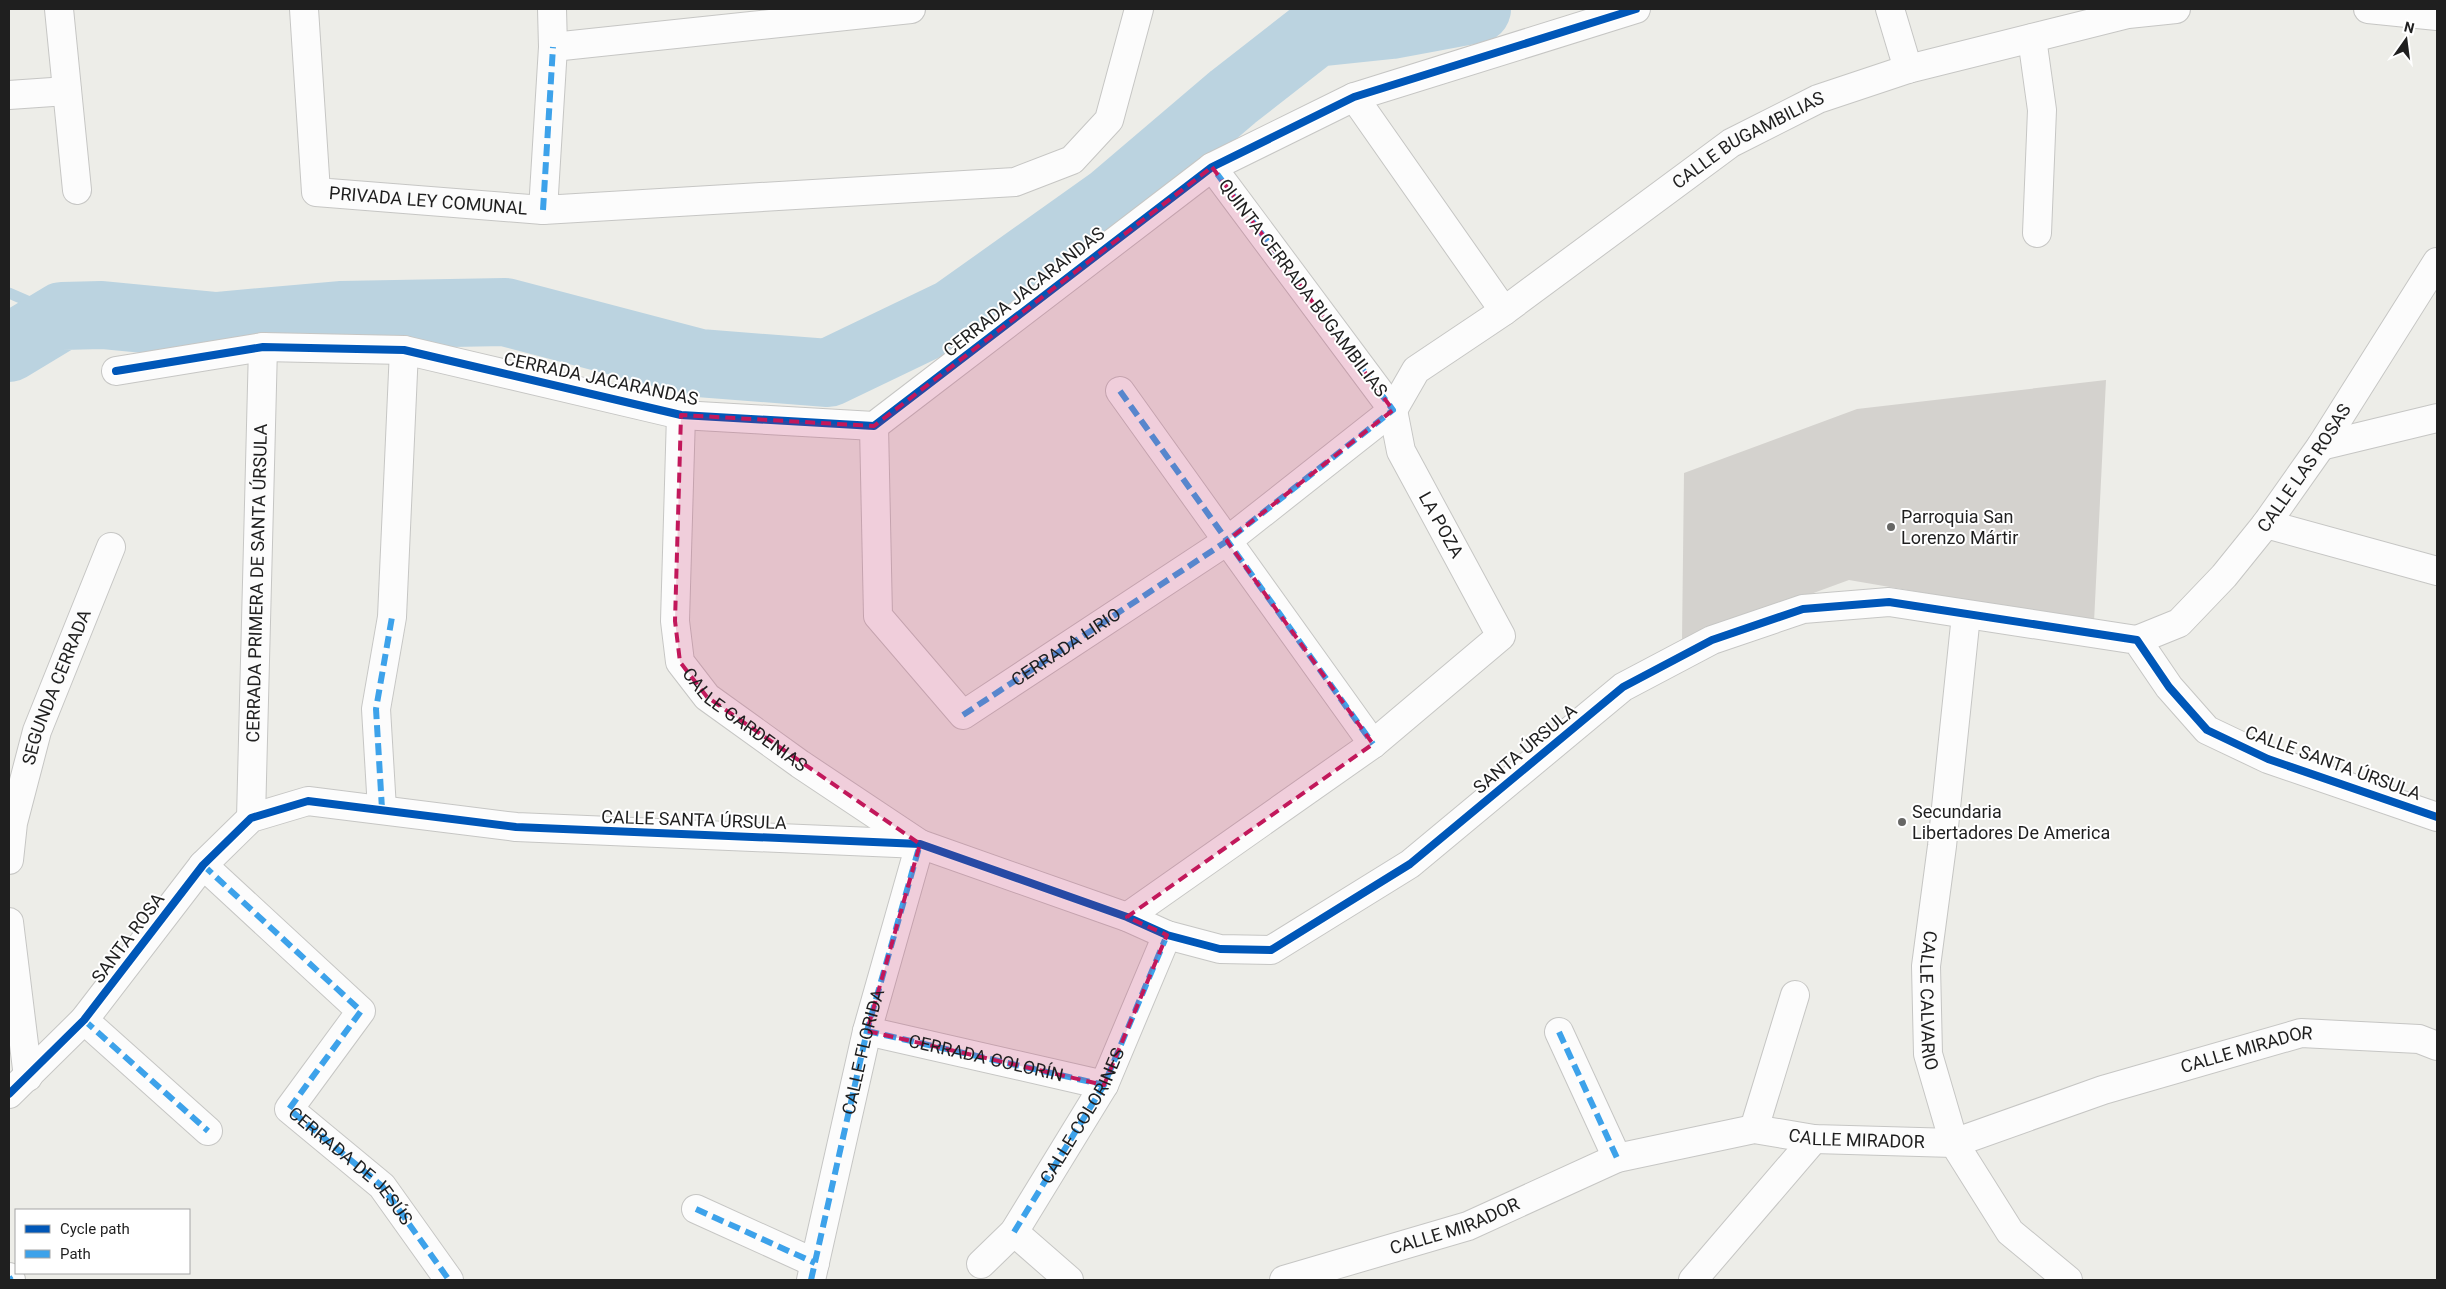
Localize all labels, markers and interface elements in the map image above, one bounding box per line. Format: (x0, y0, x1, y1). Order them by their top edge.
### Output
north arrow (2381, 15, 2431, 65)
text: N (2402, 18, 2416, 36)
street label: CALLE BUGAMBILIAS (1668, 87, 1827, 193)
street label: QUINTA CERRADA BUGAMBILIAS (1215, 175, 1392, 401)
street label: PRIVADA LEY COMUNAL (328, 182, 529, 219)
street label: CERRADA JACARANDAS (939, 222, 1109, 361)
street label: CERRADA JACARANDAS (502, 348, 701, 409)
street label: CALLE LAS ROSAS (2253, 399, 2355, 536)
street label: CERRADA PRIMERA DE SANTA ÚRSULA (242, 423, 271, 743)
street label: LA POZA (1415, 488, 1468, 562)
place label: Parroquia San Lorenzo Mártir (1901, 506, 2018, 548)
marker: Parroquia San Lorenzo Mártir (1885, 521, 1897, 533)
street label: CERRADA LIRIO (1007, 603, 1125, 690)
street label: SEGUNDA CERRADA (18, 606, 95, 767)
street label: CALLE GARDENIAS (678, 663, 812, 776)
street label: SANTA ÚRSULA (1469, 699, 1581, 798)
street label: CALLE SANTA ÚRSULA (2242, 721, 2424, 804)
place label: Secundaria Libertadores De America (1912, 801, 2110, 843)
street label: CALLE SANTA ÚRSULA (601, 806, 787, 833)
marker: Secundaria Libertadores De America (1896, 816, 1908, 828)
street label: SANTA ROSA (87, 888, 168, 987)
street label: CALLE CALVARIO (1916, 930, 1943, 1073)
street label: CALLE FLORIDA (838, 986, 888, 1117)
street label: CALLE MIRADOR (2178, 1022, 2313, 1077)
street label: CERRADA COLORÍN (907, 1030, 1066, 1085)
street label: CALLE COLORINES (1035, 1044, 1128, 1187)
street label: CERRADA DE JESÚS (285, 1102, 417, 1229)
street label: CALLE MIRADOR (1787, 1124, 1925, 1152)
street label: CALLE MIRADOR (1387, 1193, 1523, 1258)
legend (15, 1209, 190, 1274)
text: Cycle path (60, 1220, 130, 1238)
text: Path (60, 1245, 91, 1263)

